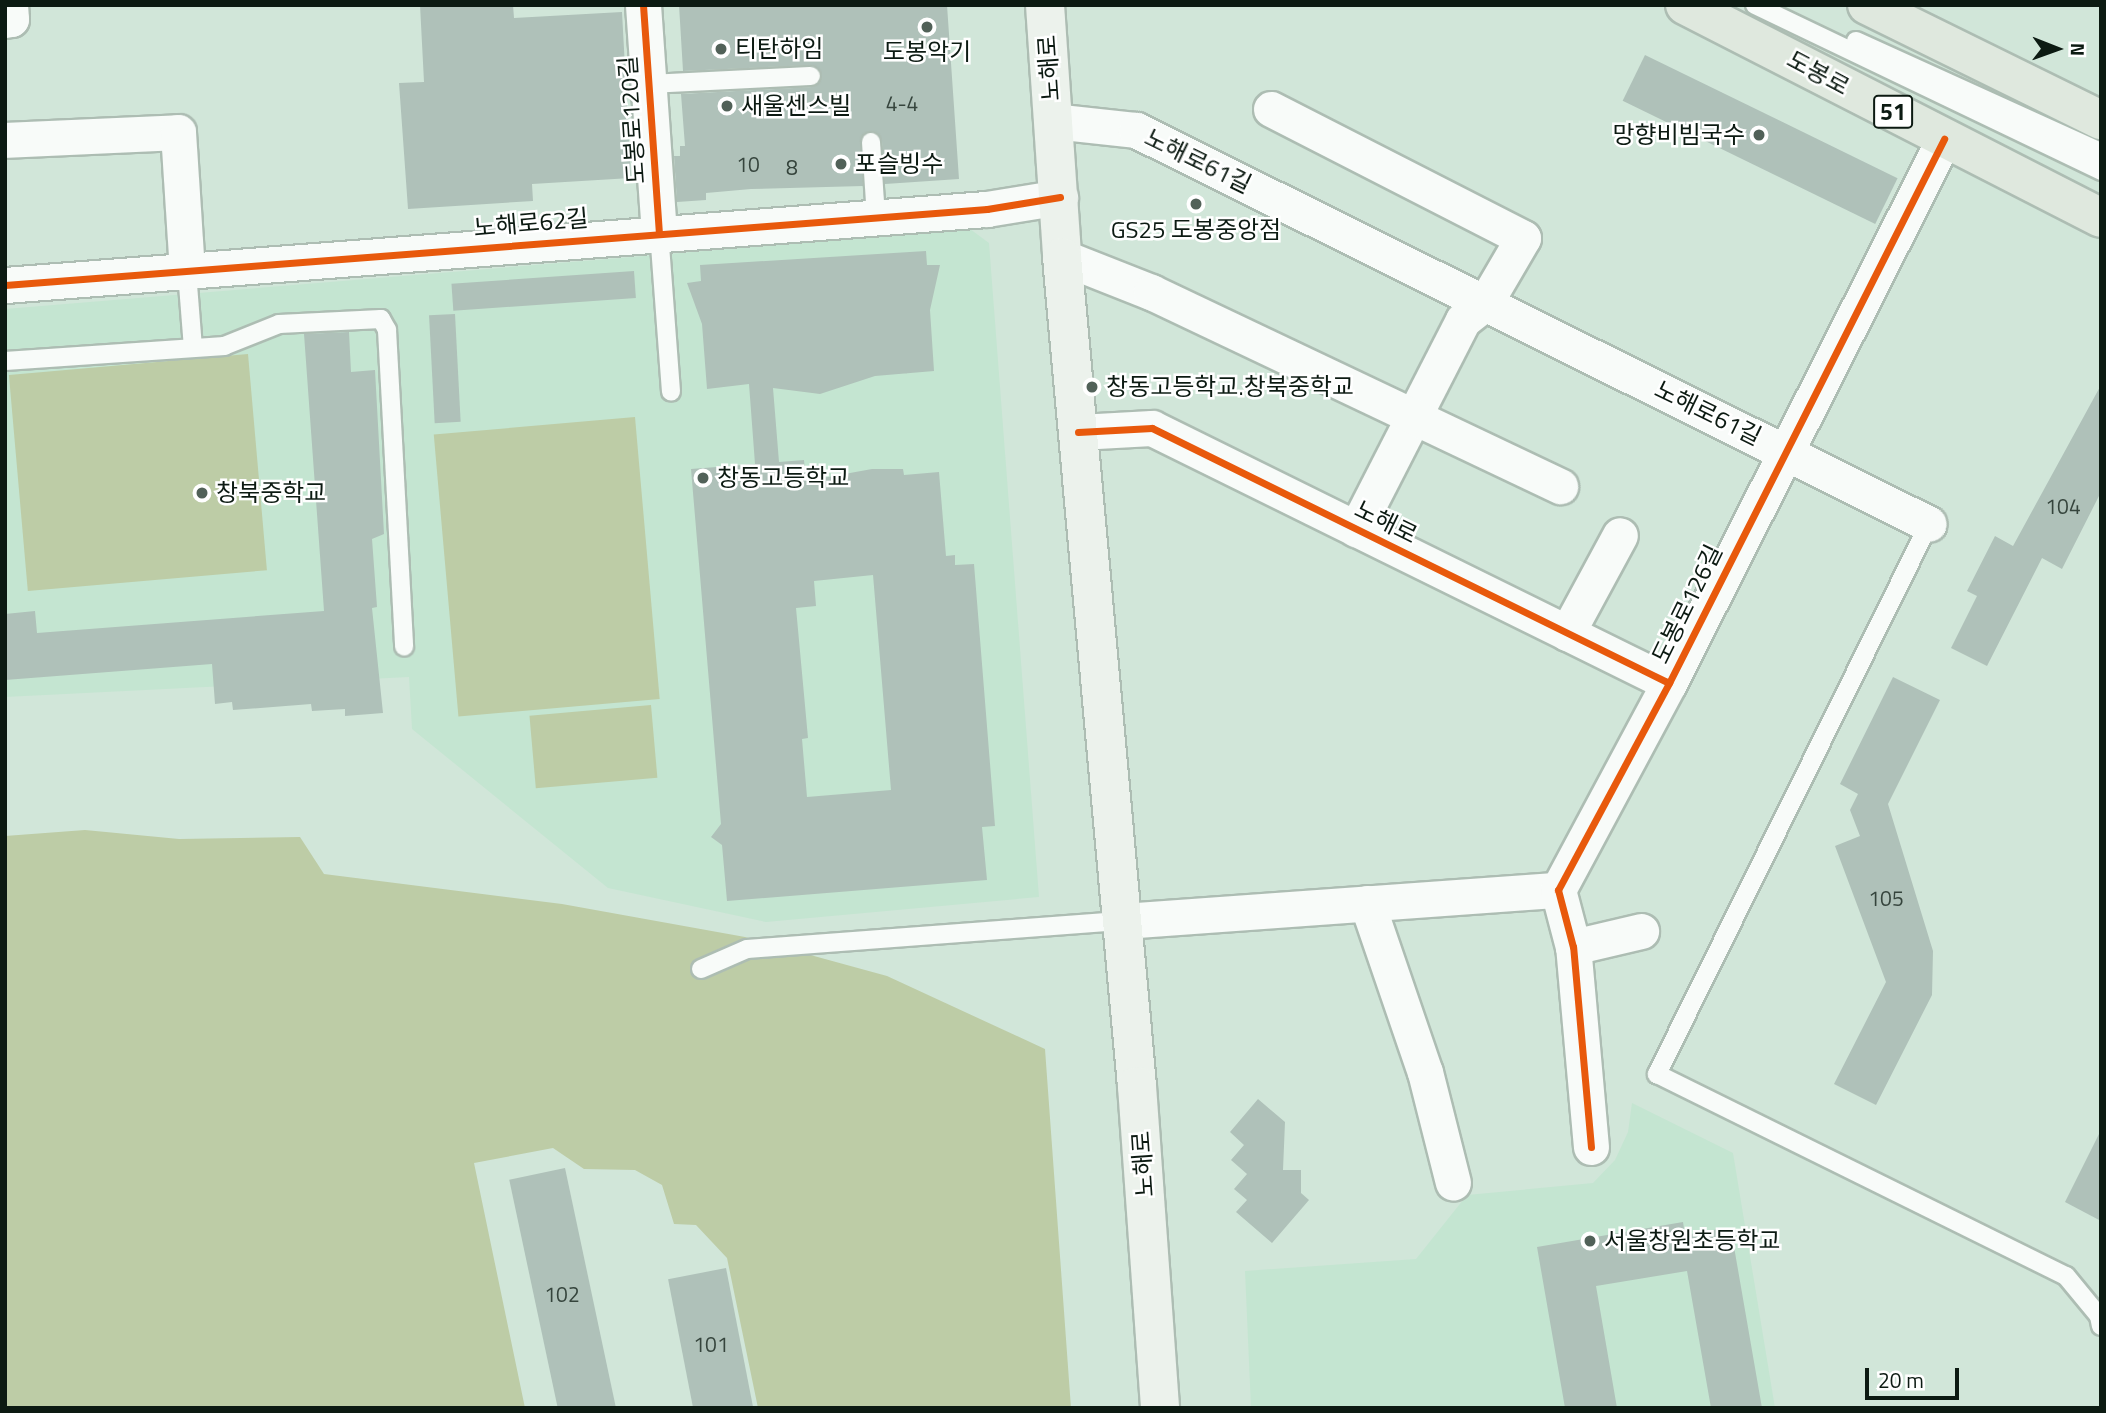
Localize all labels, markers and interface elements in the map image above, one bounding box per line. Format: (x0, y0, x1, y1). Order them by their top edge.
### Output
north arrow (2022, 14, 2092, 84)
marker: 도봉악기 (919, 19, 935, 35)
street label: 노해로 (1032, 34, 1066, 102)
place label: 티탄하임 (735, 35, 823, 63)
place label: 도봉악기 (883, 38, 971, 66)
marker: 티탄하임 (713, 41, 729, 57)
text: N (2064, 43, 2093, 56)
street label: 도봉로 (1782, 45, 1854, 101)
street label: 도봉로120길 (613, 55, 651, 185)
house number: 4-4 (886, 90, 918, 116)
place label: 새울센스빌 (741, 92, 851, 120)
road number: 51 (1872, 92, 1914, 132)
marker: 새울센스빌 (719, 98, 735, 114)
place label: 망향비빔국수 (1613, 121, 1745, 149)
street label: 노해로61길 (1140, 123, 1256, 199)
marker: 망향비빔국수 (1751, 127, 1767, 143)
place label: 포슬빙수 (855, 150, 943, 178)
house number: 10 (736, 151, 760, 177)
house number: 8 (786, 154, 798, 180)
marker: 포슬빙수 (833, 156, 849, 172)
marker: GS25 도봉중앙점 (1188, 196, 1204, 212)
street label: 노해로62길 (472, 204, 590, 242)
place label: GS25 도봉중앙점 (1111, 216, 1281, 244)
place label: 창동고등학교.창북중학교 (1106, 373, 1354, 401)
street label: 노해로61길 (1650, 375, 1766, 451)
marker: 창동고등학교.창북중학교 (1084, 379, 1100, 395)
place label: 창동고등학교 (717, 464, 849, 492)
marker: 창동고등학교 (695, 470, 711, 486)
place label: 창북중학교 (216, 479, 326, 507)
marker: 창북중학교 (194, 485, 210, 501)
house number: 104 (2045, 493, 2081, 519)
street label: 노해로 (1350, 495, 1422, 549)
street label: 도봉로126길 (1646, 540, 1728, 668)
house number: 105 (1868, 885, 1904, 911)
street label: 노해로 (1126, 1130, 1160, 1198)
place label: 서울창원초등학교 (1604, 1227, 1781, 1255)
marker: 서울창원초등학교 (1582, 1233, 1598, 1249)
house number: 102 (544, 1281, 580, 1307)
house number: 101 (693, 1331, 729, 1357)
scale bar (1868, 1354, 1962, 1398)
text: 20 m (1878, 1364, 1924, 1396)

